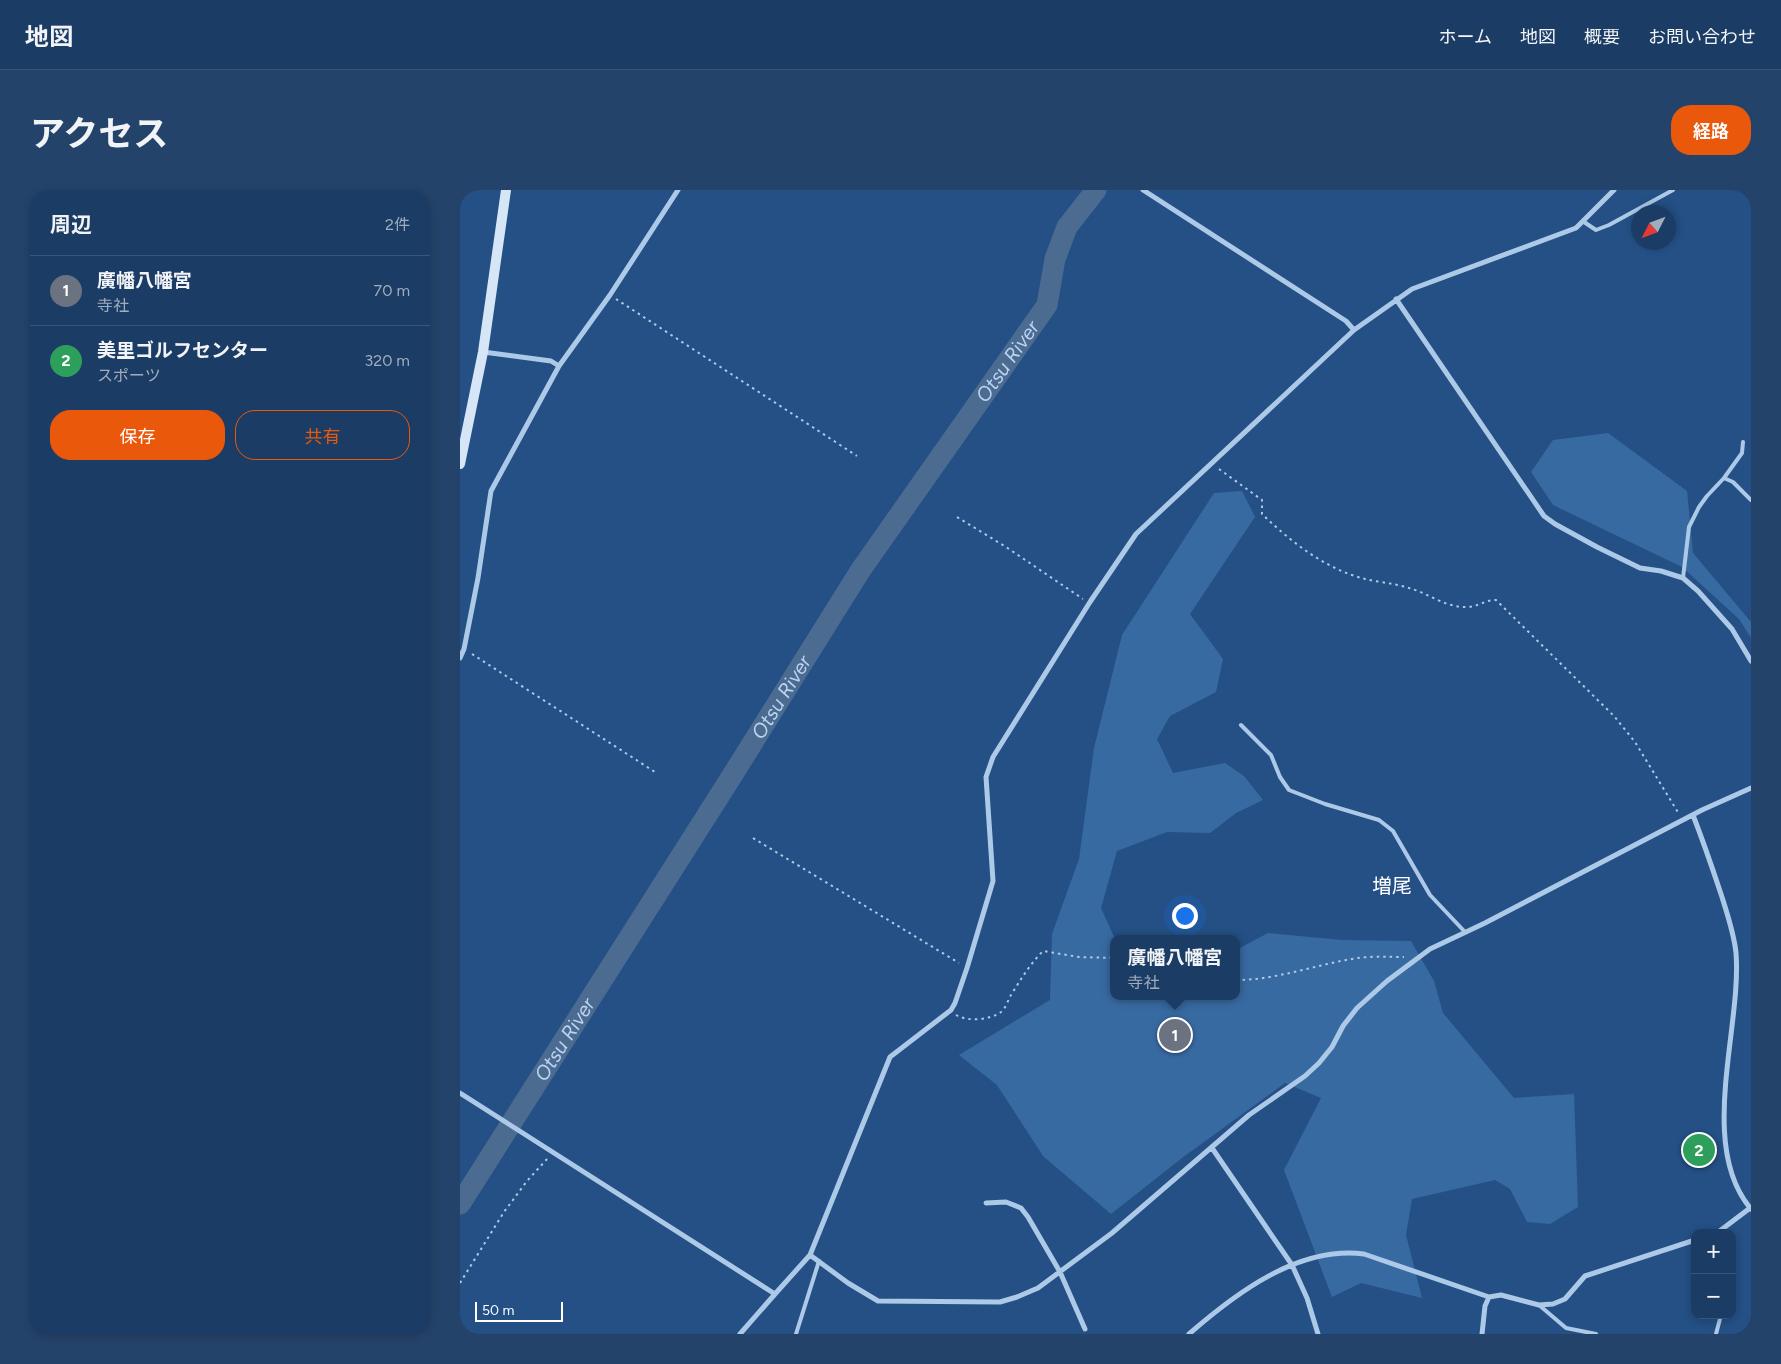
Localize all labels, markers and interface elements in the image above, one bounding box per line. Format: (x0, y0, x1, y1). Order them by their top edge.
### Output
text: 地図 (25, 22, 73, 51)
text: ホーム (1439, 26, 1492, 48)
text: 地図 (1520, 26, 1556, 48)
text: 概要 (1584, 26, 1620, 48)
text: お問い合わせ (1648, 26, 1756, 48)
button: 経路 (1671, 105, 1751, 155)
text: アクセス (30, 113, 168, 155)
north arrow (1631, 205, 1676, 250)
text: 周辺 (50, 212, 92, 237)
text: 2件 (385, 215, 410, 234)
text: 廣幡八幡宮 (97, 269, 192, 292)
text: 1 (63, 281, 69, 300)
text: 70 m (374, 281, 410, 300)
text: 寺社 (97, 296, 129, 315)
water label: Otsu River (971, 315, 1045, 407)
text: 美里ゴルフセンター (97, 339, 268, 362)
text: 2 (61, 351, 71, 370)
text: 320 m (365, 351, 410, 370)
text: スポーツ (97, 366, 161, 385)
button: 保存 (50, 410, 225, 460)
button: 共有 (235, 410, 410, 460)
water label: Otsu River (746, 650, 817, 743)
district label: 増尾 (1372, 874, 1412, 898)
your location (1172, 903, 1198, 929)
popup (1110, 935, 1240, 1000)
text: 廣幡八幡宮 (1127, 946, 1223, 969)
text: 寺社 (1127, 973, 1160, 992)
water label: Otsu River (529, 992, 601, 1086)
pin: 1 (1159, 1016, 1191, 1054)
pin: 2 (1683, 1131, 1715, 1169)
map controls (1691, 1229, 1736, 1319)
button: + (1691, 1229, 1736, 1274)
button: − (1691, 1274, 1736, 1319)
scale bar (475, 1299, 562, 1322)
text: 50 m (482, 1302, 514, 1319)

